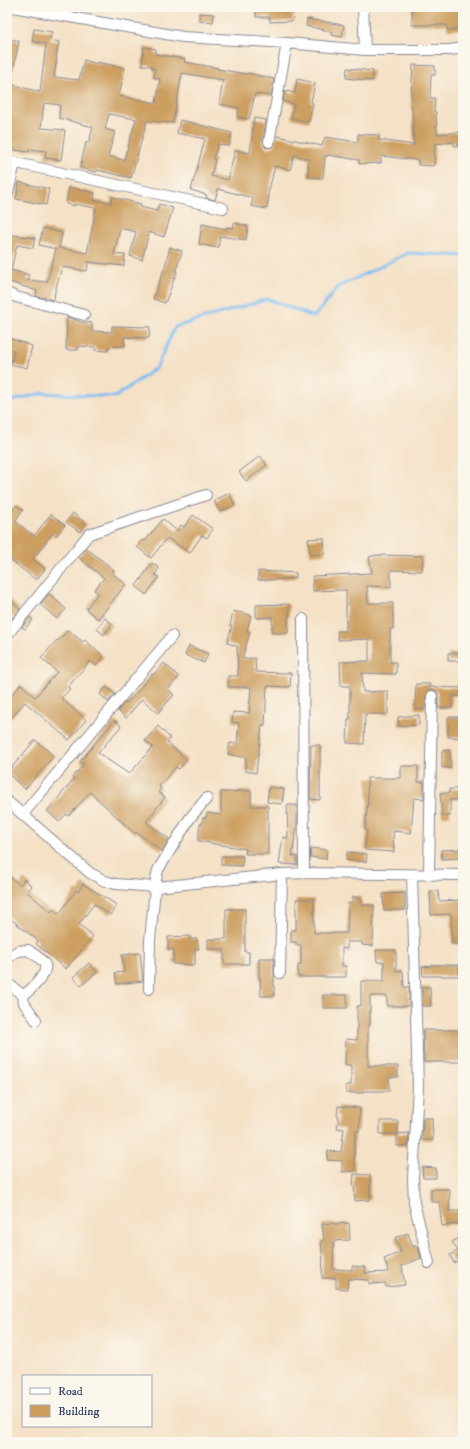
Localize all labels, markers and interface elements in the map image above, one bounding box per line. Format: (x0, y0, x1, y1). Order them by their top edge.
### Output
legend (22, 1375, 152, 1427)
text: Road (58, 1384, 83, 1399)
text: Building (58, 1404, 99, 1419)

